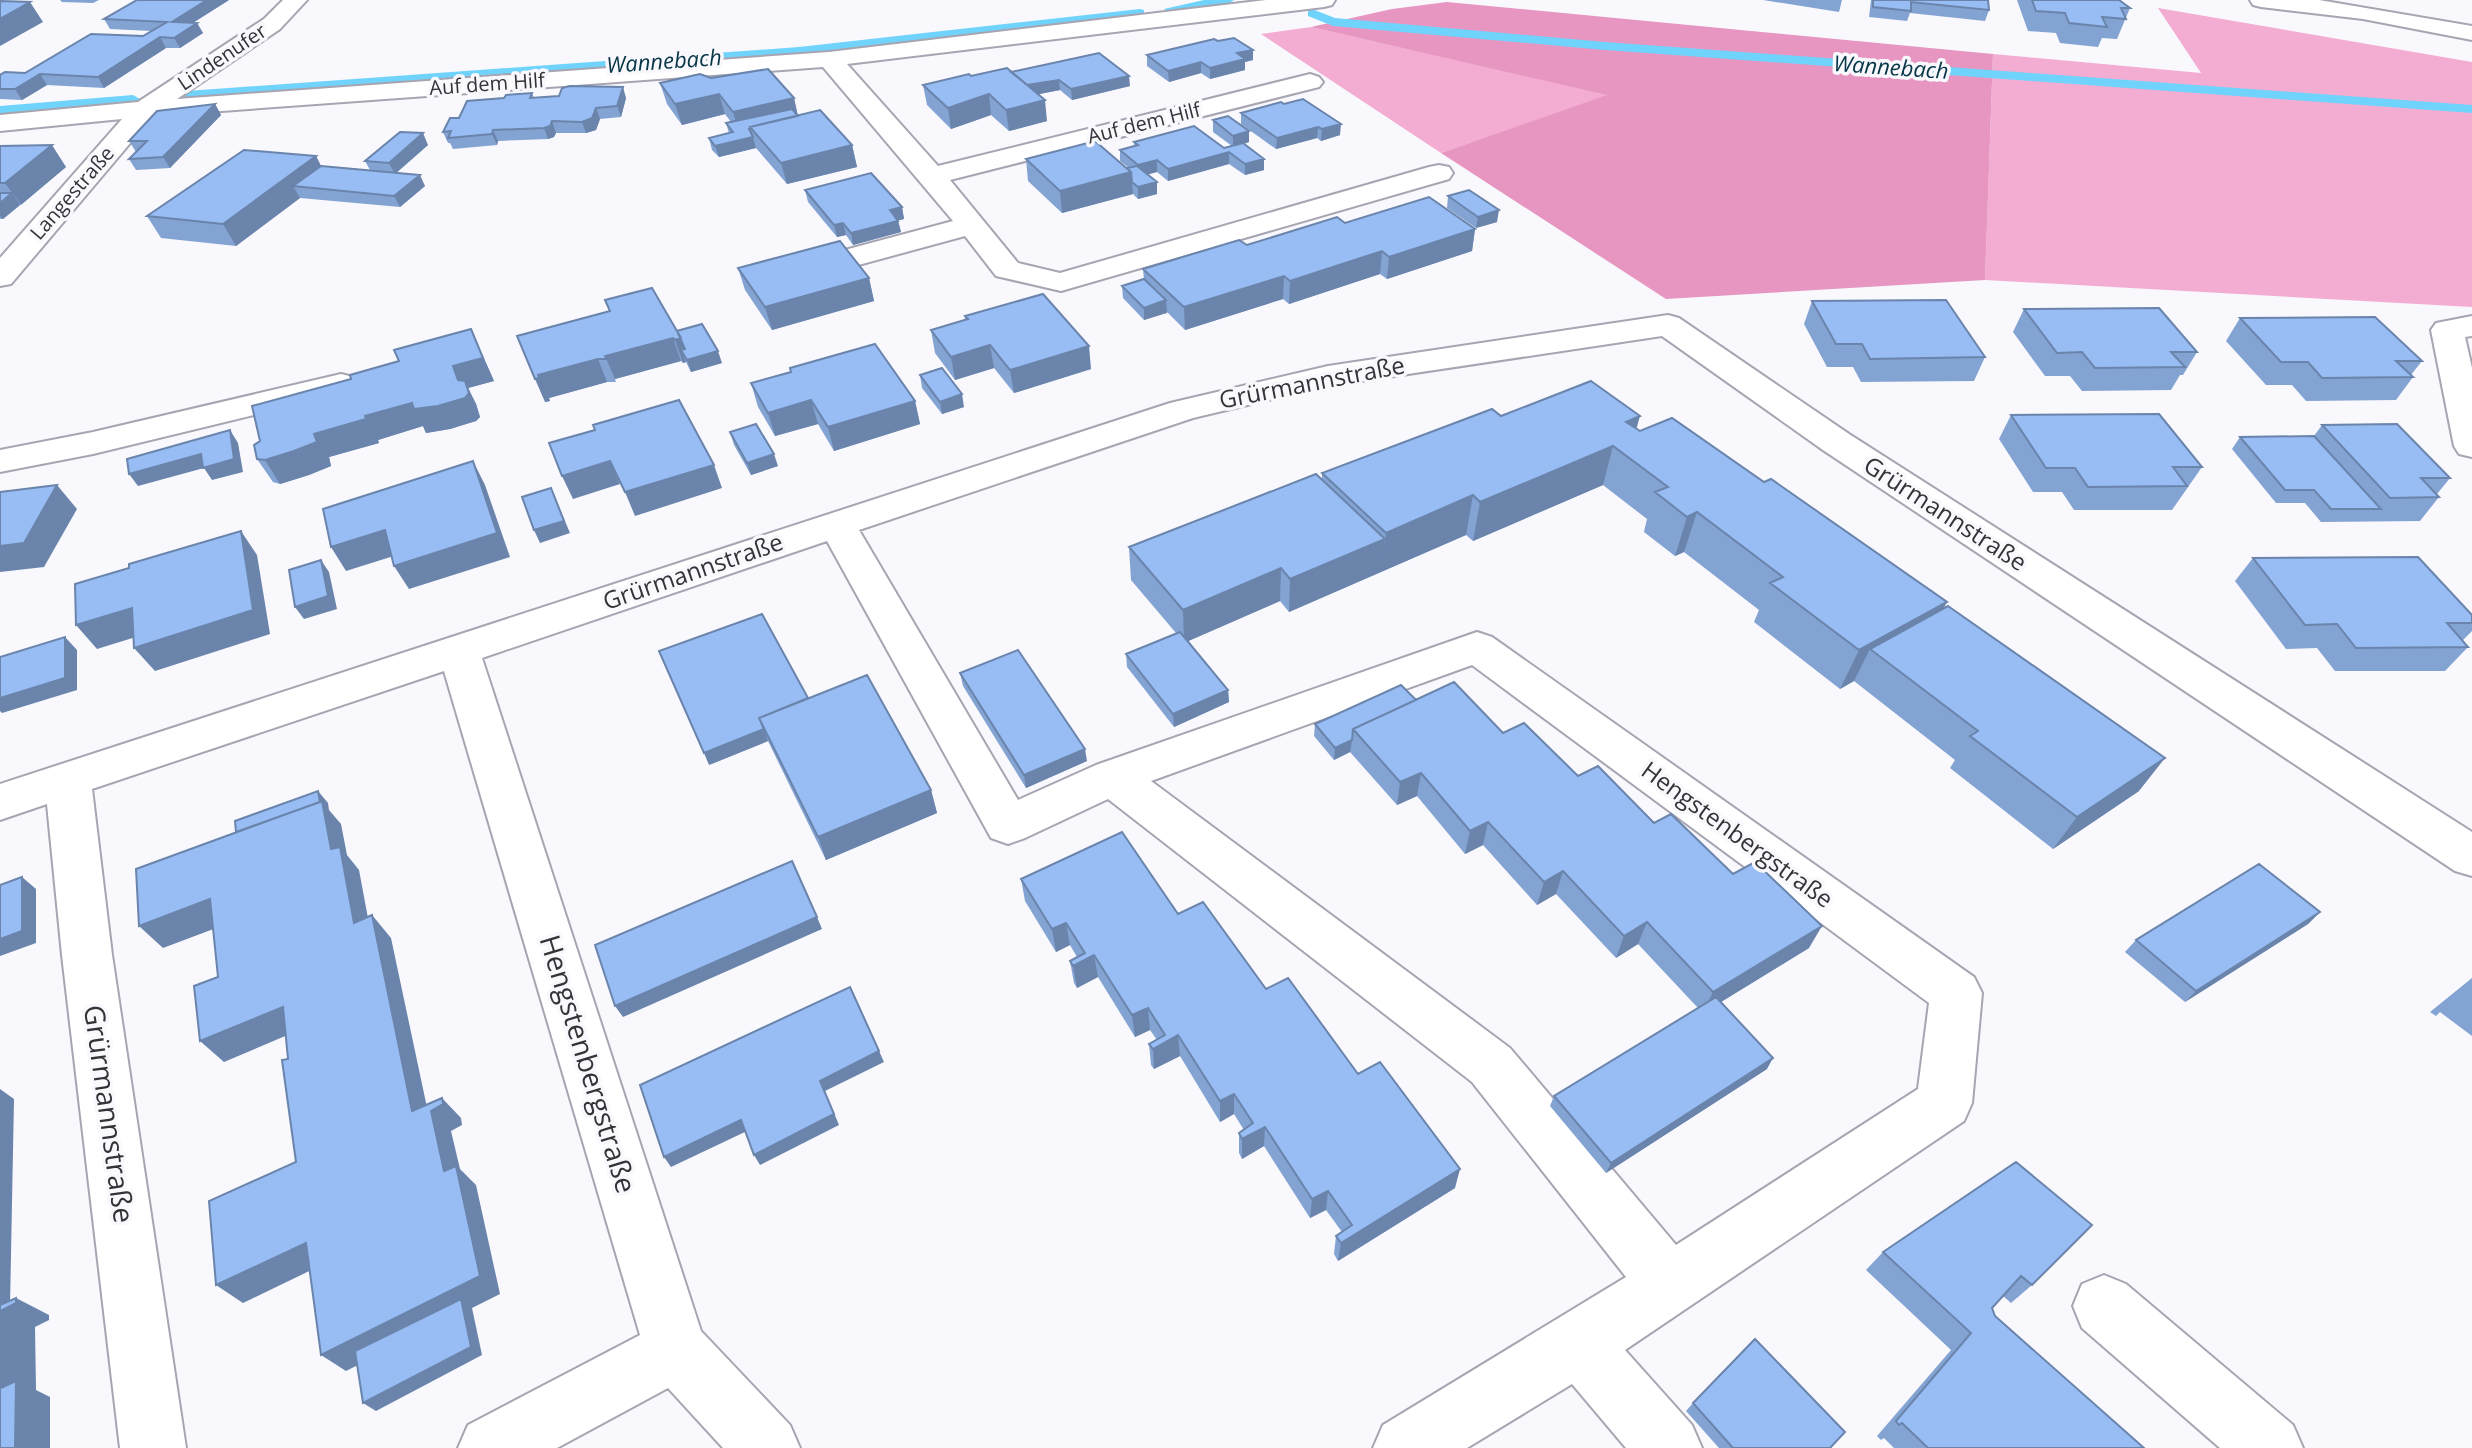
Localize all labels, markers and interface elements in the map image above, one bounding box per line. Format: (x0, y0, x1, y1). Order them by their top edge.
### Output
street label: Lindenufer (172, 17, 272, 96)
water label: Wannebach (605, 41, 722, 79)
water label: Wannebach (1833, 47, 1950, 85)
street label: Auf dem Hilf (428, 66, 547, 101)
street label: Auf dem Hilf (1085, 95, 1204, 150)
street label: Langestraße (24, 140, 120, 245)
street label: Grürmannstraße (1216, 347, 1407, 416)
street label: Grürmannstraße (1858, 448, 2034, 578)
street label: Grürmannstraße (598, 524, 787, 617)
street label: Hengstenbergstraße (1635, 753, 1840, 915)
street label: Hengstenbergstraße (532, 930, 646, 1197)
street label: Grürmannstraße (76, 1002, 144, 1225)

